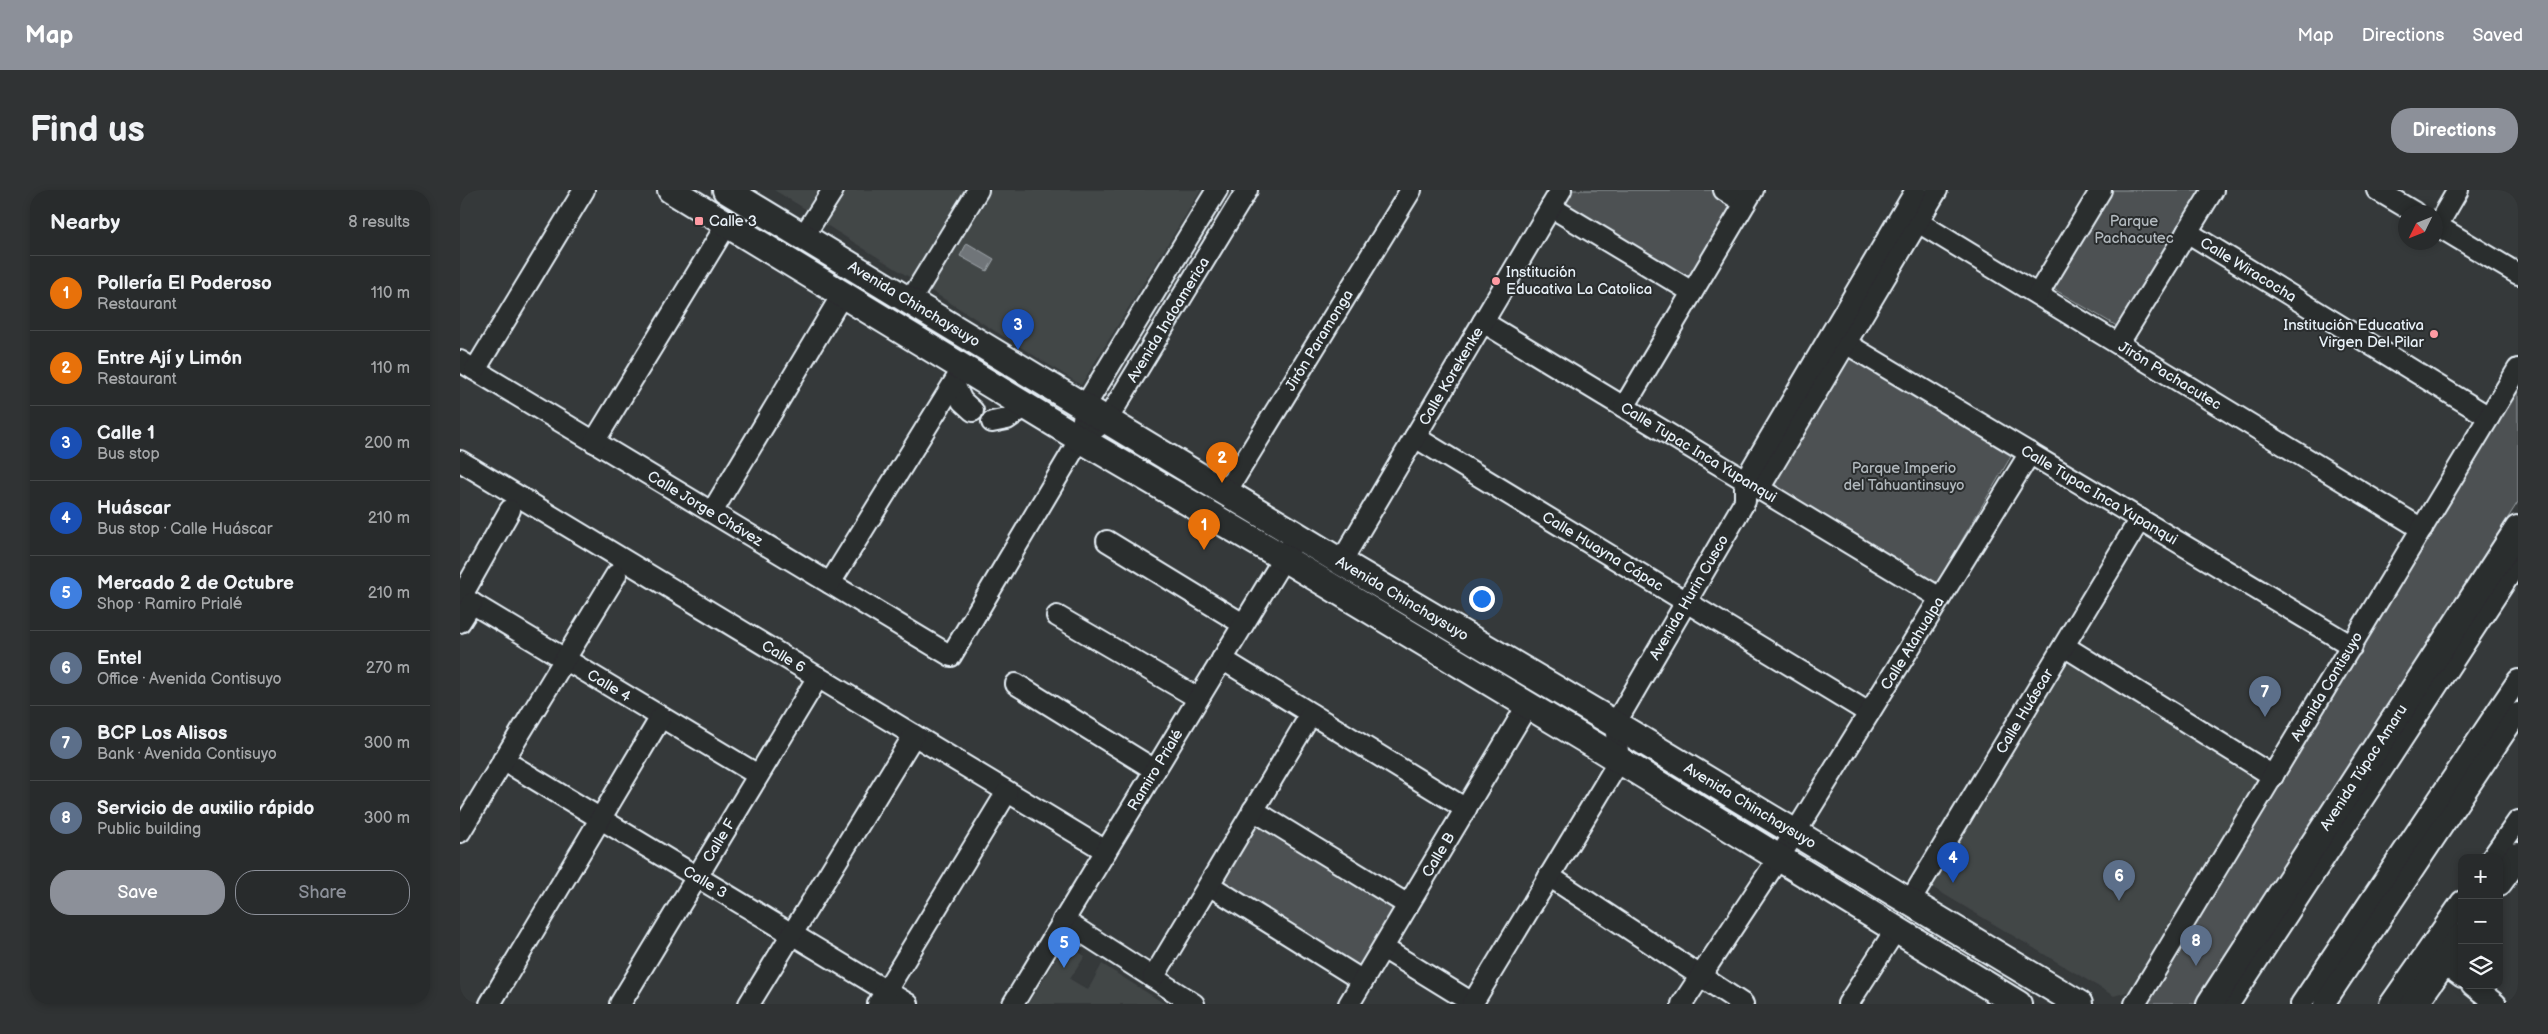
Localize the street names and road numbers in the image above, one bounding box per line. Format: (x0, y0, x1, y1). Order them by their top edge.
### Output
street label: Calle Wiracocha (2196, 233, 2300, 307)
street label: Avenida Indoamerica (1123, 254, 1214, 386)
street label: Avenida Chinchaysuyo (844, 257, 983, 351)
street label: Jirón Paramonga (1281, 286, 1358, 395)
street label: Calle Korekenke (1415, 324, 1488, 429)
street label: Jirón Pachacutec (2115, 337, 2225, 415)
street label: Calle Tupac Inca Yupanqui (1617, 398, 1780, 507)
street label: Calle Tupac Inca Yupanqui (2017, 441, 2181, 549)
street label: Calle Jorge Chávez (644, 467, 767, 551)
street label: Calle Huayna Cápac (1539, 508, 1667, 596)
street label: Avenida Hurin Cusco (1645, 531, 1733, 663)
street label: Avenida Chinchaysuyo (1332, 552, 1472, 645)
street label: Calle Atahualpa (1877, 593, 1949, 694)
street label: Avenida Contisuyo (2287, 628, 2367, 745)
street label: Calle 6 (758, 636, 809, 677)
street label: Calle Huáscar (1992, 665, 2058, 757)
street label: Calle 4 (583, 666, 634, 707)
street label: Avenida Túpac Amaru (2316, 701, 2412, 834)
street label: Ramiro Prialé (1124, 726, 1188, 814)
street label: Avenida Chinchaysuyo (1680, 759, 1820, 853)
street label: Calle F (699, 816, 740, 866)
street label: Calle B (1418, 829, 1459, 881)
street label: Calle 3 (679, 862, 730, 903)

